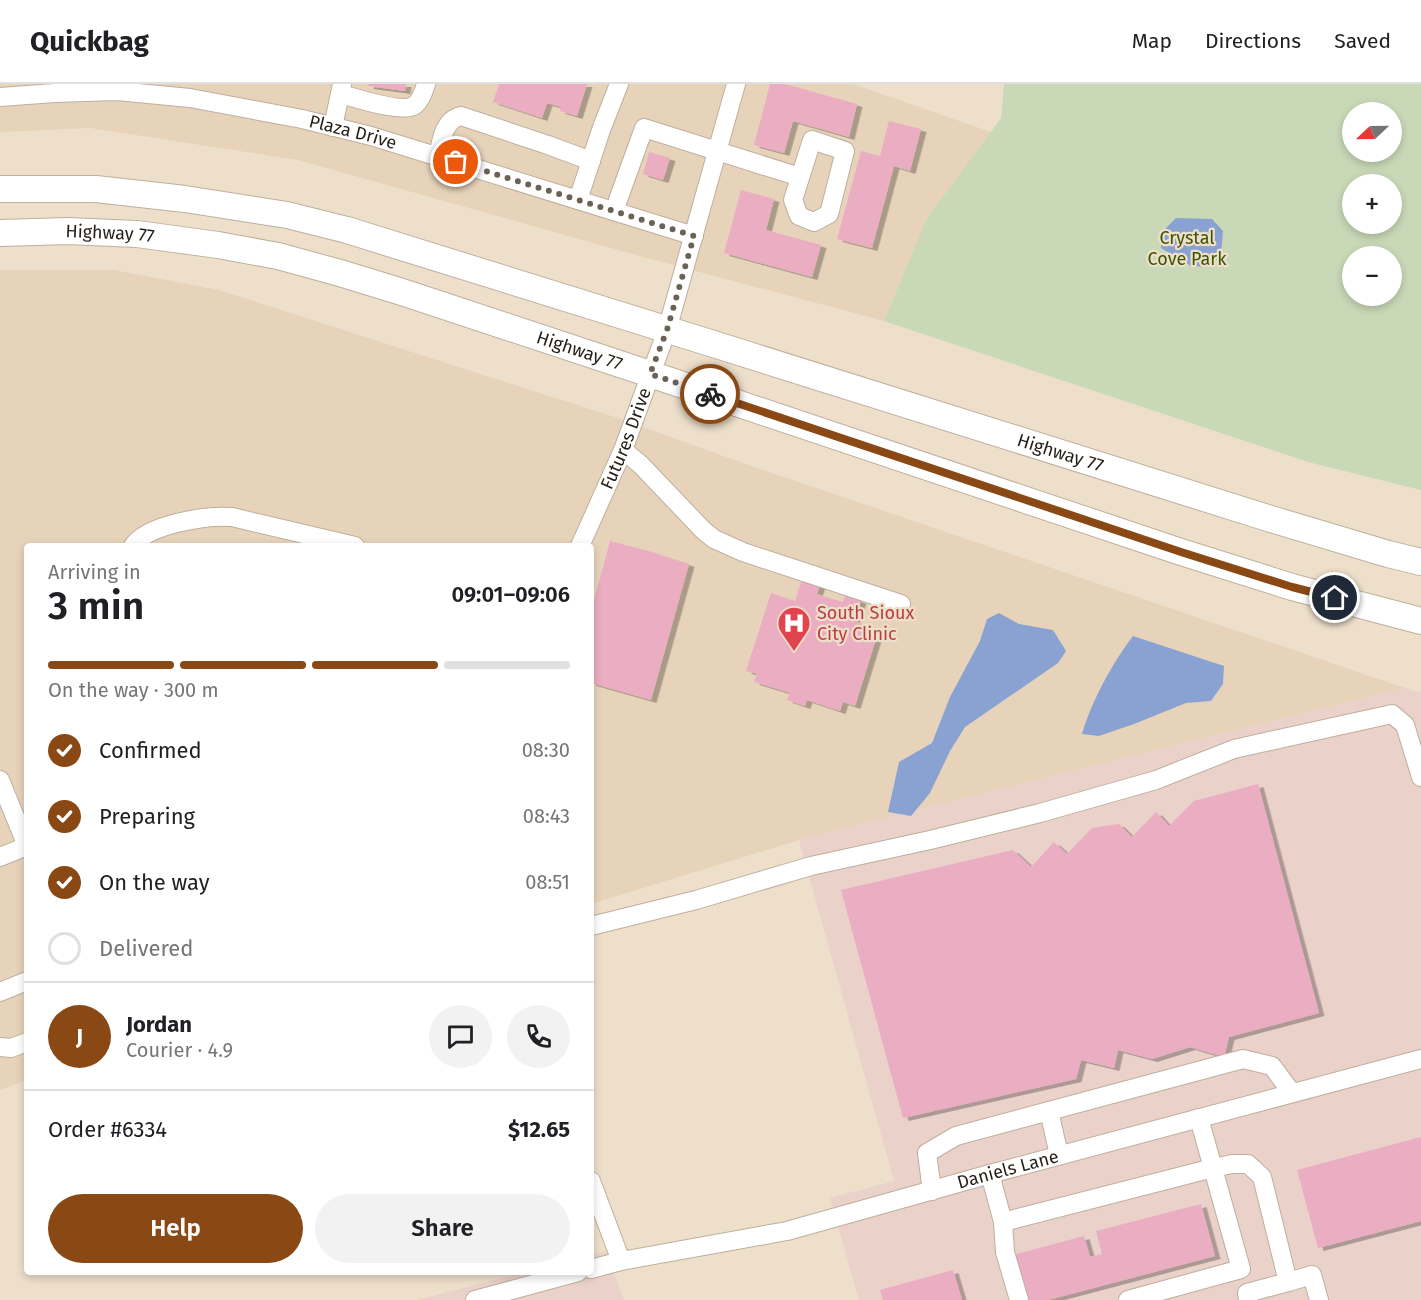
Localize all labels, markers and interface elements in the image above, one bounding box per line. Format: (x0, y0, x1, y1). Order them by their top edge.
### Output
text: Quickbag (30, 25, 149, 58)
text: Map (1132, 28, 1172, 54)
text: Directions (1205, 28, 1301, 54)
text: Saved (1334, 28, 1391, 54)
north arrow (1342, 102, 1402, 162)
map controls (1342, 102, 1402, 306)
street label: Plaza Drive (307, 110, 399, 154)
pin (430, 136, 481, 187)
icon: bag (439, 145, 472, 178)
button: + (1342, 174, 1402, 234)
street label: Highway 77 (65, 220, 156, 247)
park label: Crystal Cove Park (1148, 227, 1227, 270)
button: − (1342, 246, 1402, 306)
street label: Highway 77 (534, 326, 625, 375)
courier (680, 364, 740, 424)
icon: bike (694, 378, 727, 411)
street label: Futures Drive (596, 385, 656, 493)
street label: Highway 77 (1015, 429, 1106, 477)
text: Arriving in (48, 560, 141, 584)
pin (1309, 572, 1360, 623)
text: 09:01–09:06 (451, 581, 570, 608)
icon: home (1318, 581, 1351, 614)
text: 3 min (48, 583, 144, 629)
place label: South Sioux City Clinic (817, 602, 914, 645)
hospital icon: South Sioux City Clinic (776, 605, 812, 652)
text: On the way · 300 m (48, 678, 219, 702)
icon: check (48, 734, 81, 767)
text: Confirmed (99, 737, 202, 764)
text: 08:30 (522, 738, 570, 762)
icon: check (48, 800, 81, 833)
text: Preparing (99, 803, 195, 830)
text: 08:43 (523, 804, 570, 828)
icon: check (48, 866, 81, 899)
text: On the way (99, 869, 210, 896)
text: 08:51 (525, 870, 570, 894)
text: Delivered (99, 935, 194, 962)
button: chat (429, 1005, 492, 1068)
button: phone (507, 1005, 570, 1068)
text: Jordan (126, 1011, 192, 1038)
text: J (76, 1023, 83, 1050)
text: Courier · 4.9 (126, 1038, 233, 1062)
text: Order #6334 (48, 1116, 167, 1143)
text: $12.65 (508, 1116, 570, 1143)
street label: Daniels Lane (955, 1145, 1061, 1194)
button: Help (48, 1194, 303, 1263)
button: Share (315, 1194, 570, 1263)

